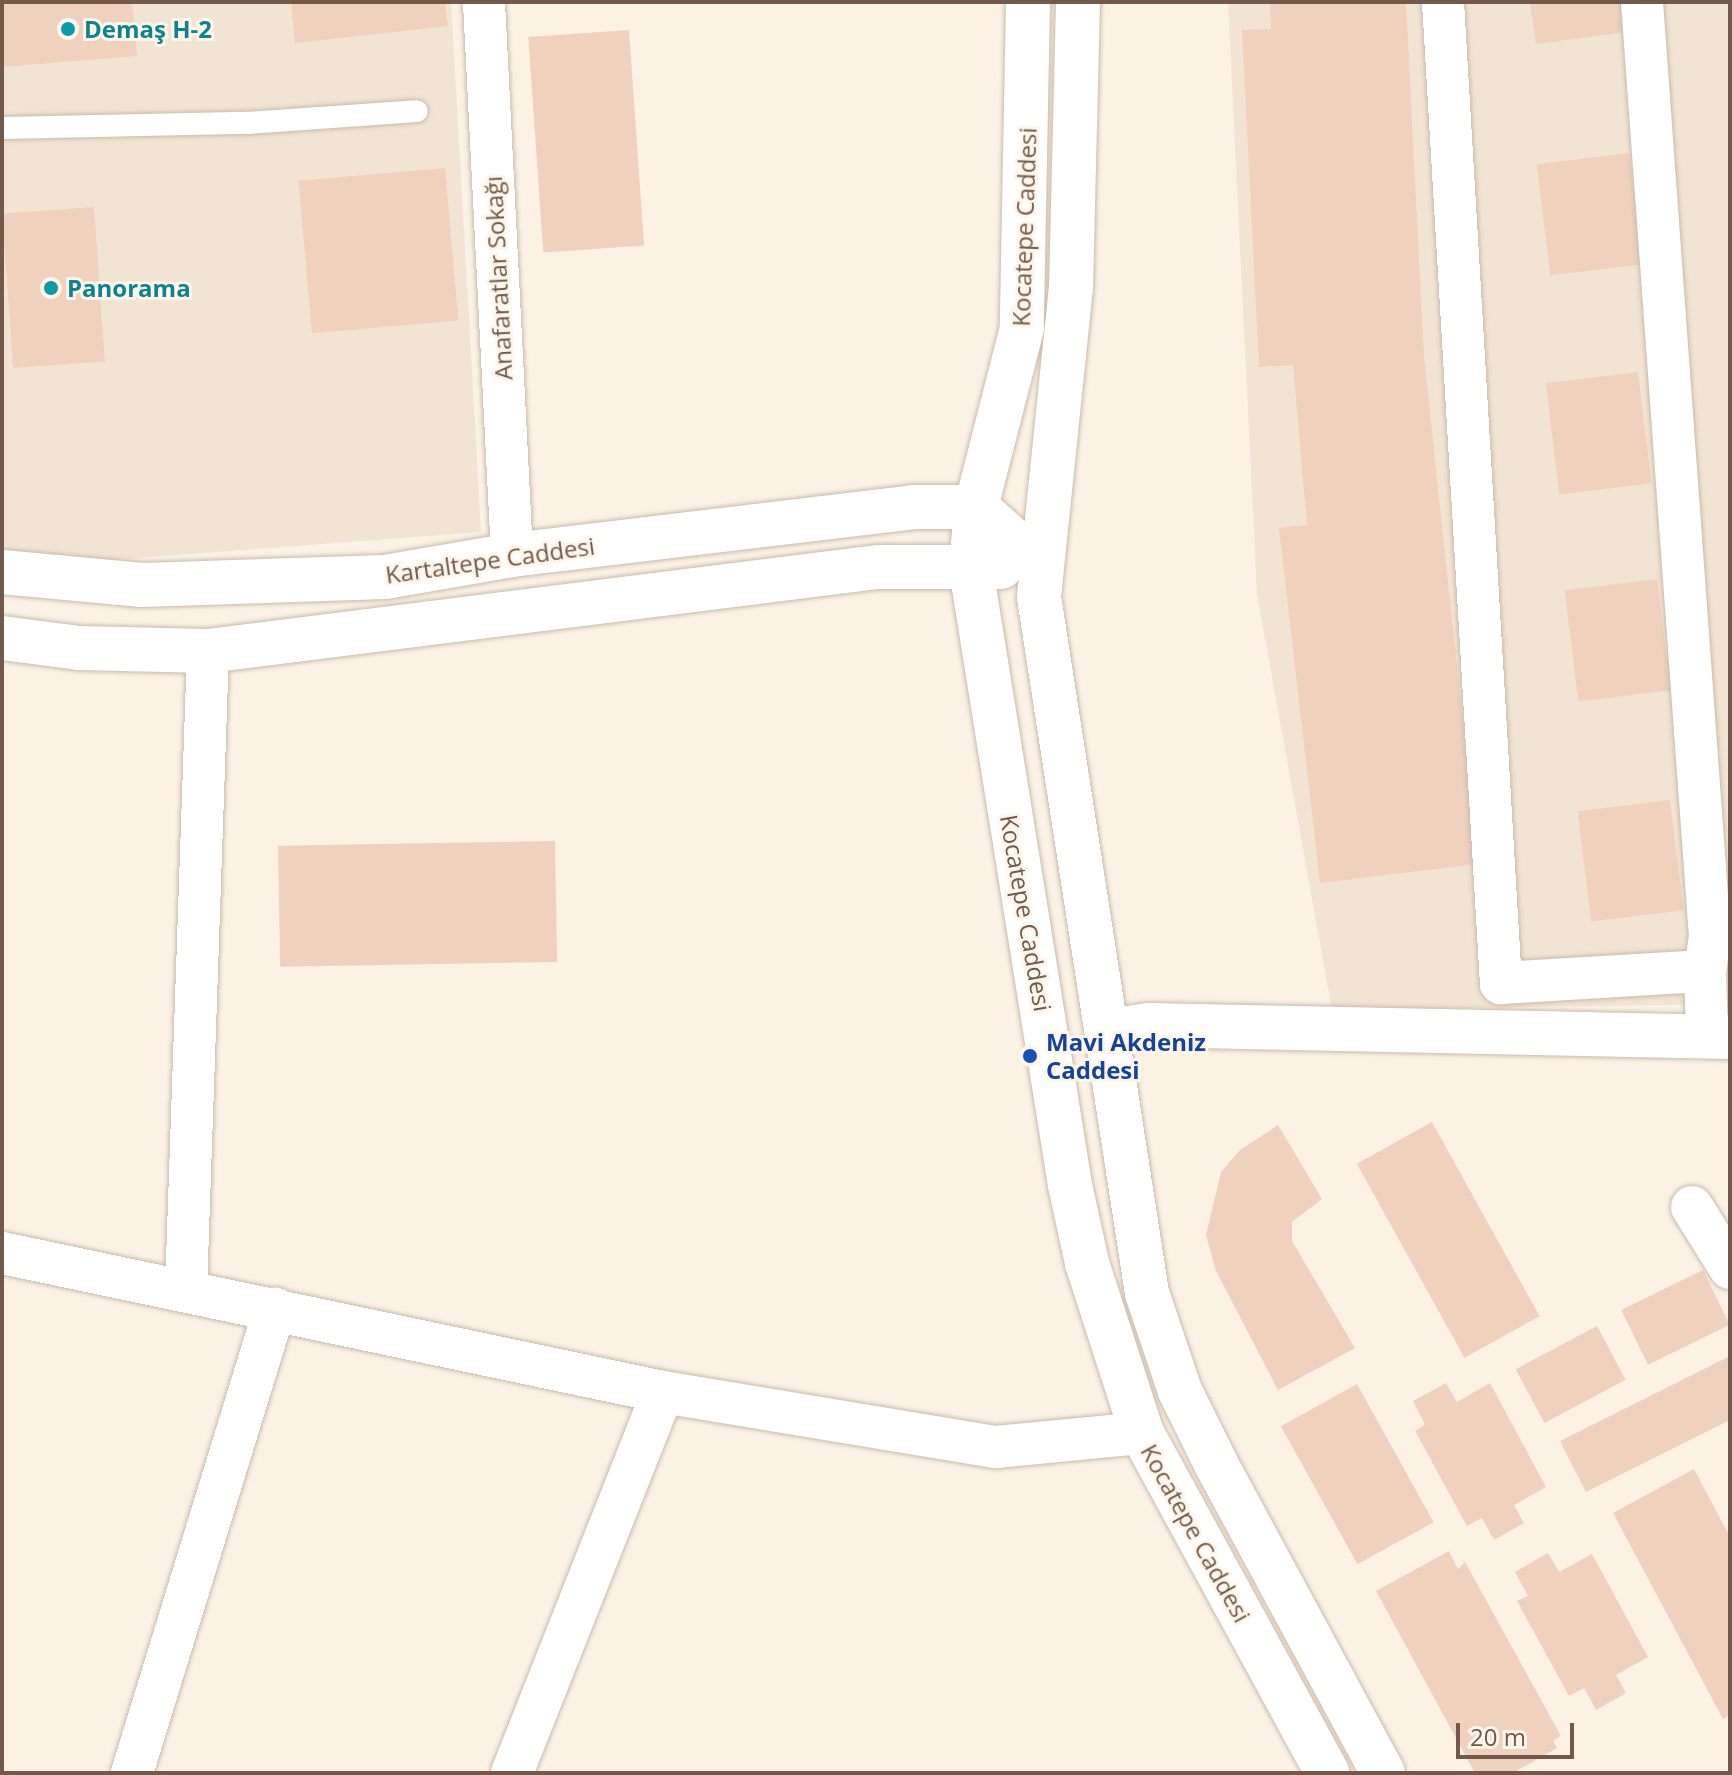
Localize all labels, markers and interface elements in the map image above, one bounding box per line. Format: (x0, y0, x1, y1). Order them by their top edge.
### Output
place label: Demaş H-2 (84, 15, 212, 43)
marker: Demaş H-2 (59, 20, 77, 38)
street label: Kocatepe Caddesi (1006, 127, 1042, 327)
street label: Anafaratlar Sokağı (478, 175, 518, 381)
place label: Panorama (67, 274, 191, 302)
marker: Panorama (42, 279, 60, 297)
street label: Kartaltepe Caddesi (384, 531, 596, 589)
street label: Kocatepe Caddesi (995, 812, 1057, 1014)
place label: Mavi Akdeniz Caddesi (1046, 1028, 1206, 1084)
marker: Mavi Akdeniz Caddesi (1021, 1047, 1039, 1065)
street label: Kocatepe Caddesi (1135, 1439, 1257, 1627)
scale bar (1460, 1707, 1578, 1757)
text: 20 m (1470, 1720, 1526, 1753)

